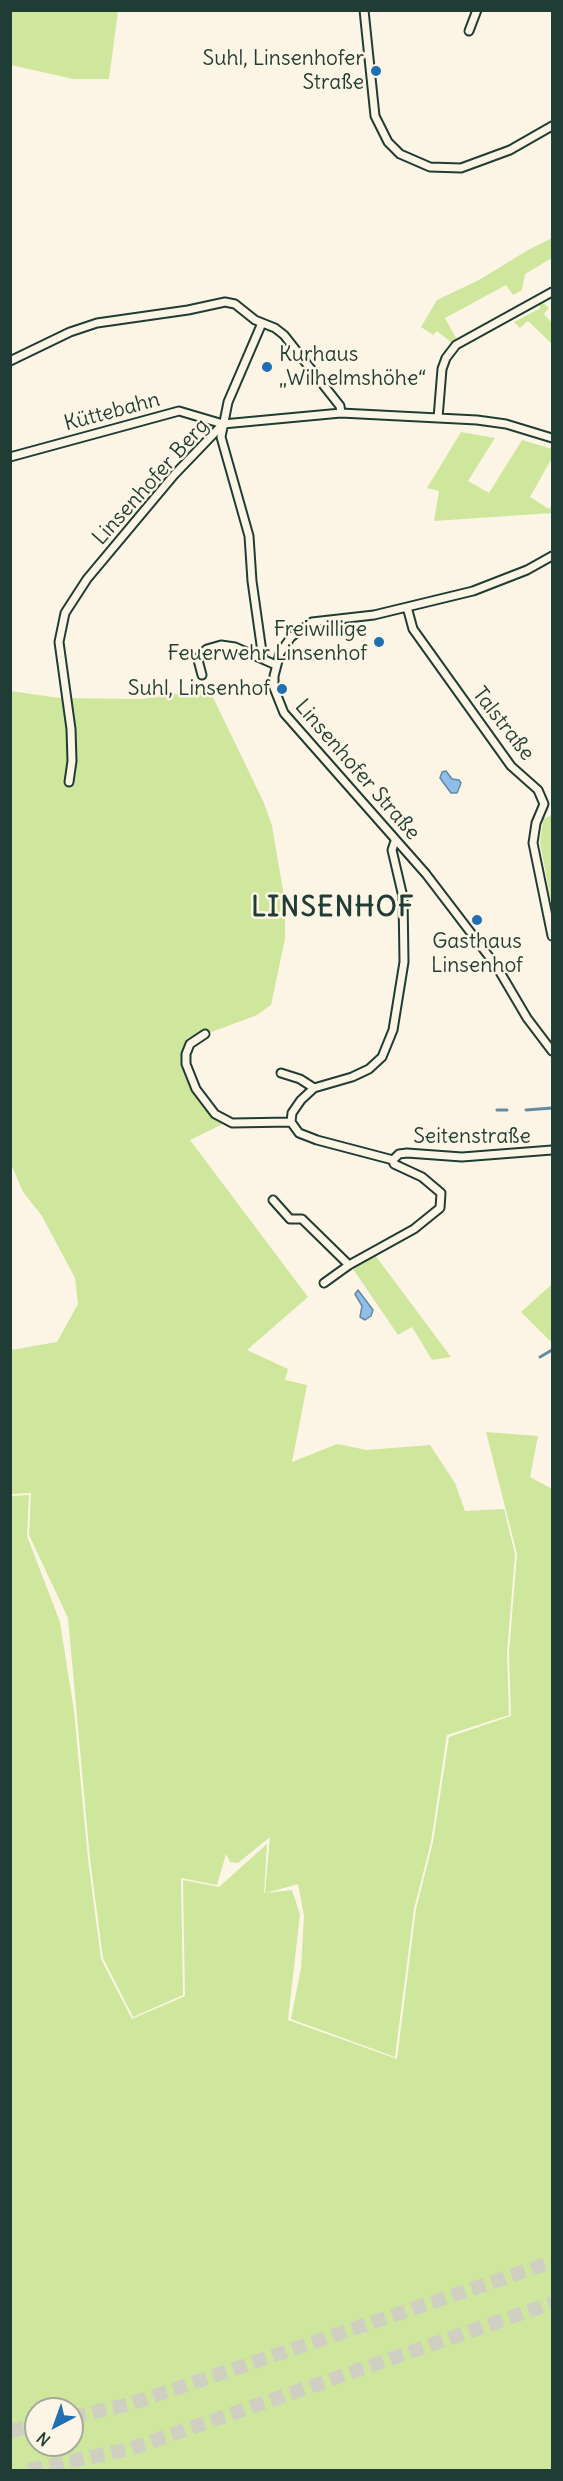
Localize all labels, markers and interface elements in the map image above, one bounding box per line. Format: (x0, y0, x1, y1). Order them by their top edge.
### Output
place label: Suhl, Linsenhofer Straße (202, 46, 364, 96)
marker: Suhl, Linsenhofer Straße (369, 64, 383, 78)
place label: Kurhaus „Wilhelmshöhe“ (279, 342, 426, 392)
marker: Kurhaus „Wilhelmshöhe“ (260, 360, 274, 374)
street label: Küttebahn (61, 387, 163, 437)
street label: Linsenhofer Berg (88, 414, 214, 550)
place label: Freiwillige Feuerwehr Linsenhof (167, 617, 367, 667)
marker: Freiwillige Feuerwehr Linsenhof (372, 635, 386, 649)
place label: Suhl, Linsenhof (128, 676, 270, 702)
marker: Suhl, Linsenhof (275, 682, 289, 696)
street label: Talstraße (467, 682, 539, 766)
street label: Linsenhofer Straße (289, 695, 425, 845)
district label: LINSENHOF (251, 892, 415, 924)
marker: Gasthaus Linsenhof (470, 913, 484, 927)
place label: Gasthaus Linsenhof (431, 929, 523, 979)
street label: Seitenstraße (413, 1124, 531, 1150)
north arrow (24, 2397, 84, 2457)
text: N (33, 2428, 54, 2450)

